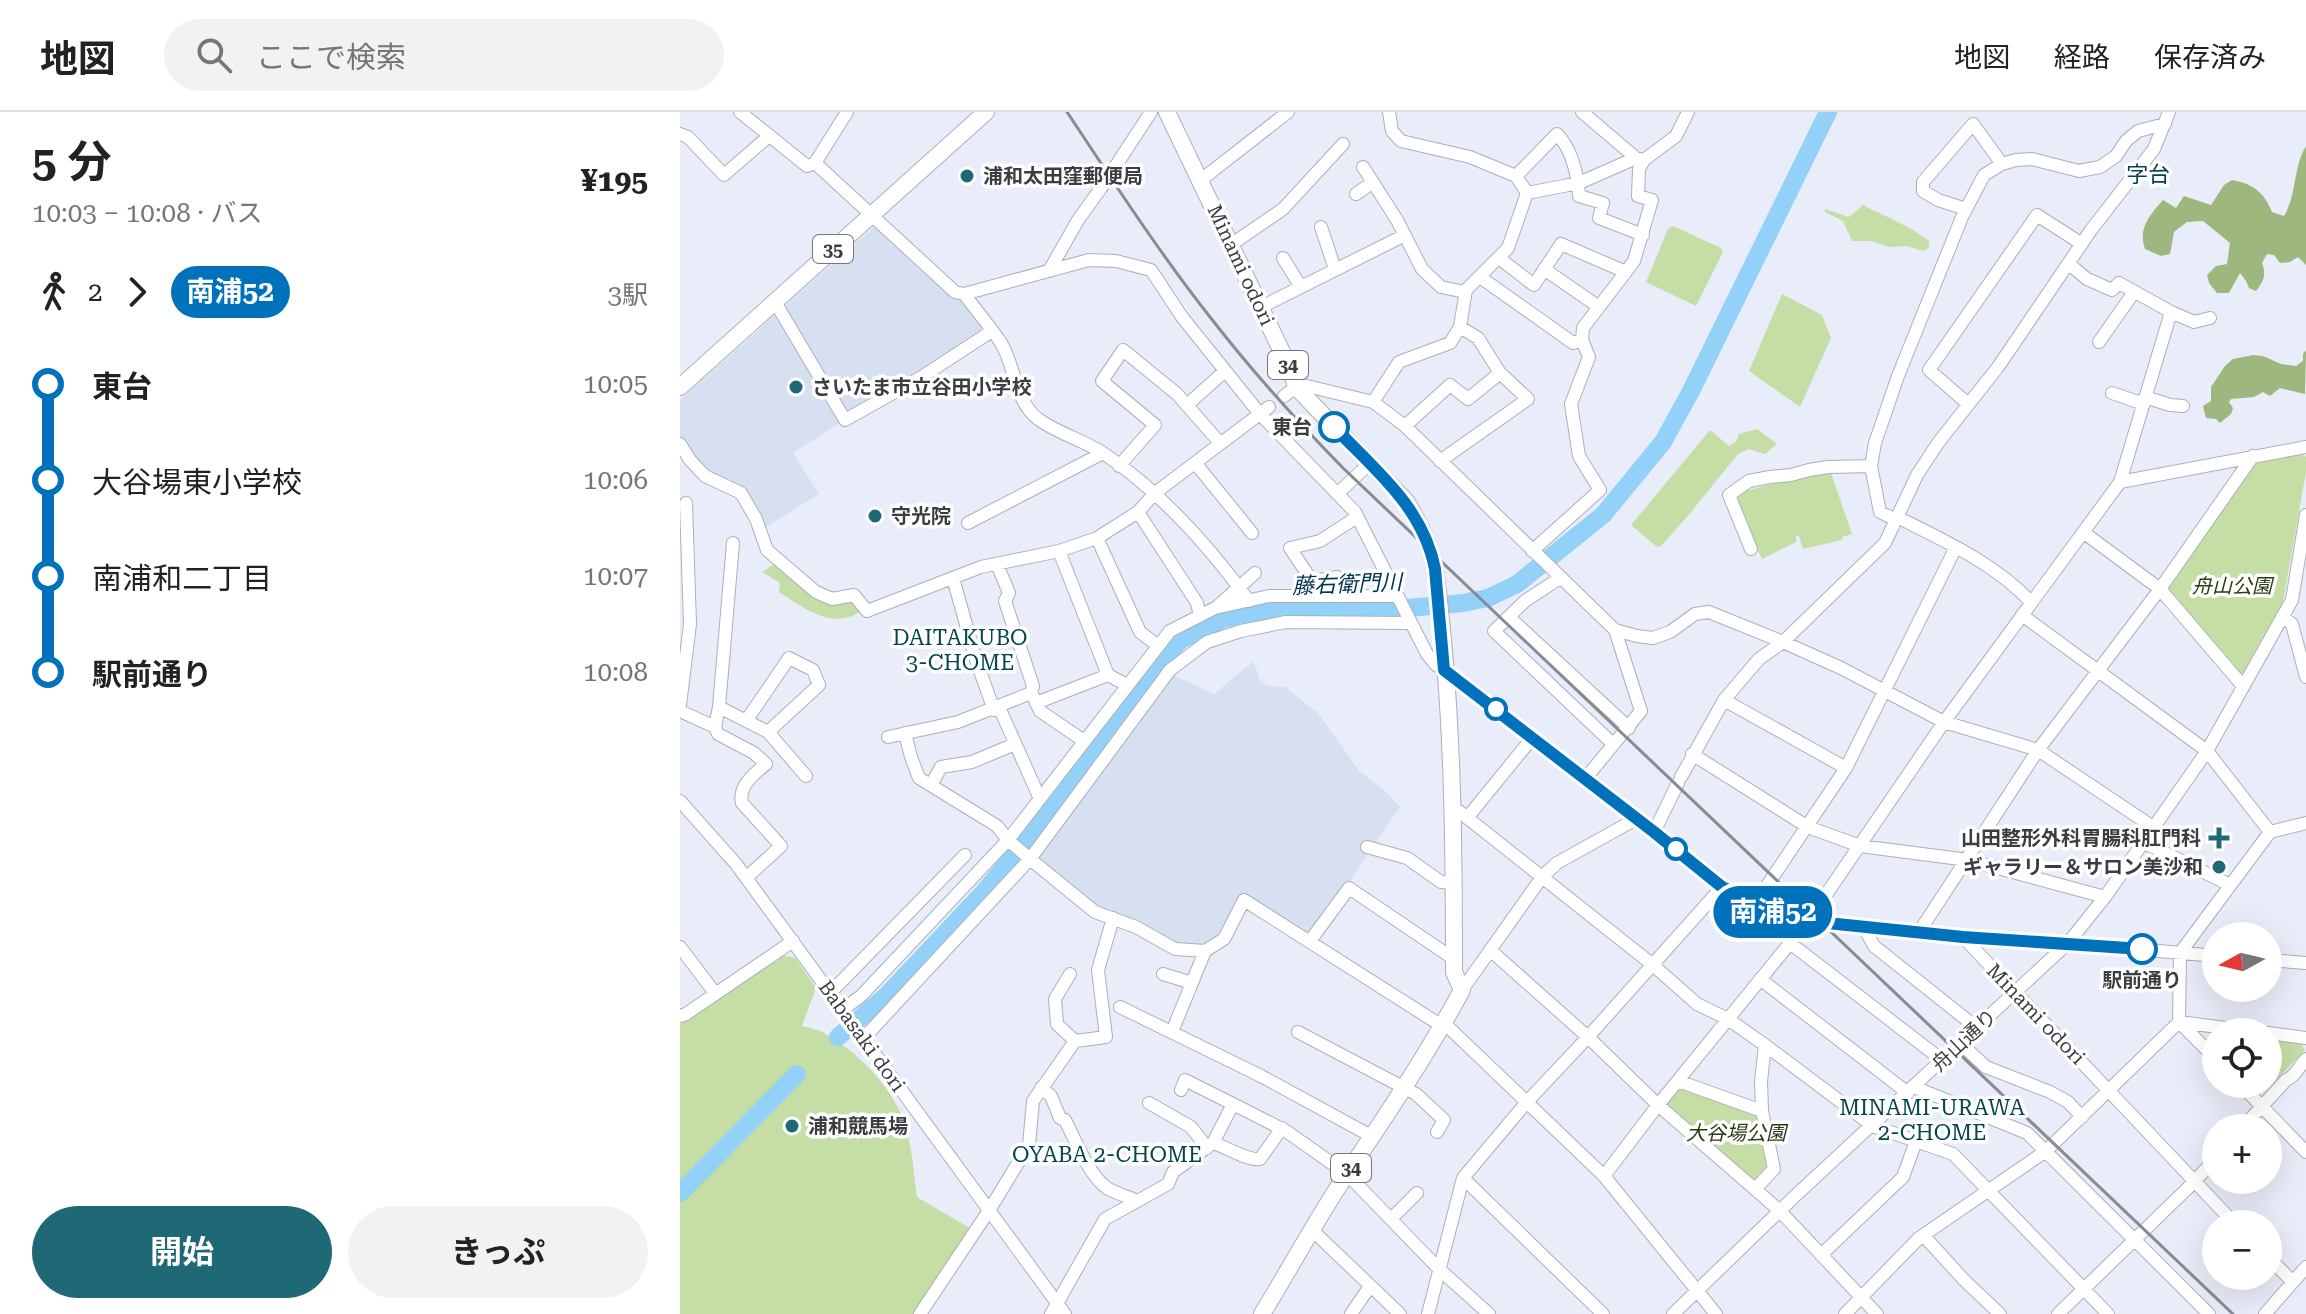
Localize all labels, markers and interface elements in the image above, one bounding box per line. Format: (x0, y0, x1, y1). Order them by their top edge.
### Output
search box (164, 19, 724, 91)
icon: search (192, 33, 236, 77)
text: 地図 (40, 37, 116, 81)
text: ここで検索 (256, 40, 406, 75)
text: 地図 (1954, 41, 2010, 74)
text: 経路 (2054, 41, 2110, 74)
text: 保存済み (2154, 41, 2266, 74)
text: 5 分 (32, 136, 112, 188)
district label: 字台 (2126, 162, 2170, 187)
text: ¥195 (581, 163, 648, 198)
place label: 浦和太田窪郵便局 (983, 164, 1143, 188)
marker: 浦和太田窪郵便局 (958, 167, 976, 185)
text: 10:03 – 10:08 · バス (32, 198, 262, 228)
street label: Minami odori (1202, 201, 1280, 329)
road number: 35 (813, 235, 853, 263)
icon: walk (32, 270, 76, 314)
icon: forward (115, 270, 159, 314)
text: 南浦52 (187, 275, 274, 308)
text: 2 (88, 277, 103, 307)
text: 3駅 (607, 280, 648, 310)
road number: 34 (1268, 351, 1308, 379)
text: 東台 (92, 369, 152, 404)
text: 10:05 (583, 369, 648, 399)
place label: さいたま市立谷田小学校 (812, 375, 1031, 399)
marker: さいたま市立谷田小学校 (787, 378, 805, 396)
marker: 東台 (1319, 412, 1349, 442)
place label: 東台 (1272, 415, 1312, 439)
text: 大谷場東小学校 (92, 465, 302, 500)
text: 10:06 (583, 465, 648, 495)
place label: 守光院 (891, 504, 951, 528)
marker: 守光院 (866, 507, 884, 525)
text: 南浦和二丁目 (92, 561, 272, 596)
text: 10:07 (583, 561, 648, 591)
water label: 藤右衛門川 (1292, 570, 1404, 598)
park label: 舟山公園 (2192, 574, 2275, 598)
district label: DAITAKUBO 3-CHOME (892, 625, 1028, 675)
text: 駅前通り (92, 657, 212, 692)
text: 10:08 (583, 657, 648, 687)
unlabelled marker (1485, 698, 1507, 720)
place label: 山田整形外科胃腸科肛門科 (1961, 826, 2201, 850)
marker: 山田整形外科胃腸科肛門科 (2208, 827, 2230, 849)
unlabelled marker (1665, 838, 1687, 860)
place label: ギャラリー＆サロン美沙和 (1963, 855, 2203, 879)
marker: ギャラリー＆サロン美沙和 (2210, 858, 2228, 876)
line badge: 南浦52 (1717, 886, 1829, 938)
text: 南浦52 (1729, 895, 1817, 928)
north arrow (2202, 922, 2282, 1002)
map controls (2202, 922, 2282, 1290)
marker: 駅前通り (2127, 934, 2157, 964)
street label: Minami odori (1982, 959, 2090, 1069)
place label: 駅前通り (2102, 968, 2182, 992)
street label: Babasaki dori (814, 976, 910, 1096)
street label: 舟山通り (1927, 1004, 2001, 1076)
button: locate (2202, 1018, 2282, 1098)
district label: MINAMI-URAWA 2-CHOME (1839, 1095, 2025, 1145)
place label: 浦和競馬場 (808, 1114, 908, 1138)
button: + (2202, 1114, 2282, 1194)
marker: 浦和競馬場 (783, 1117, 801, 1135)
park label: 大谷場公園 (1686, 1121, 1789, 1145)
district label: OYABA 2-CHOME (1012, 1142, 1202, 1167)
road number: 34 (1331, 1154, 1371, 1182)
button: 開始 (32, 1206, 332, 1298)
button: きっぷ (348, 1206, 648, 1298)
button: − (2202, 1210, 2282, 1290)

